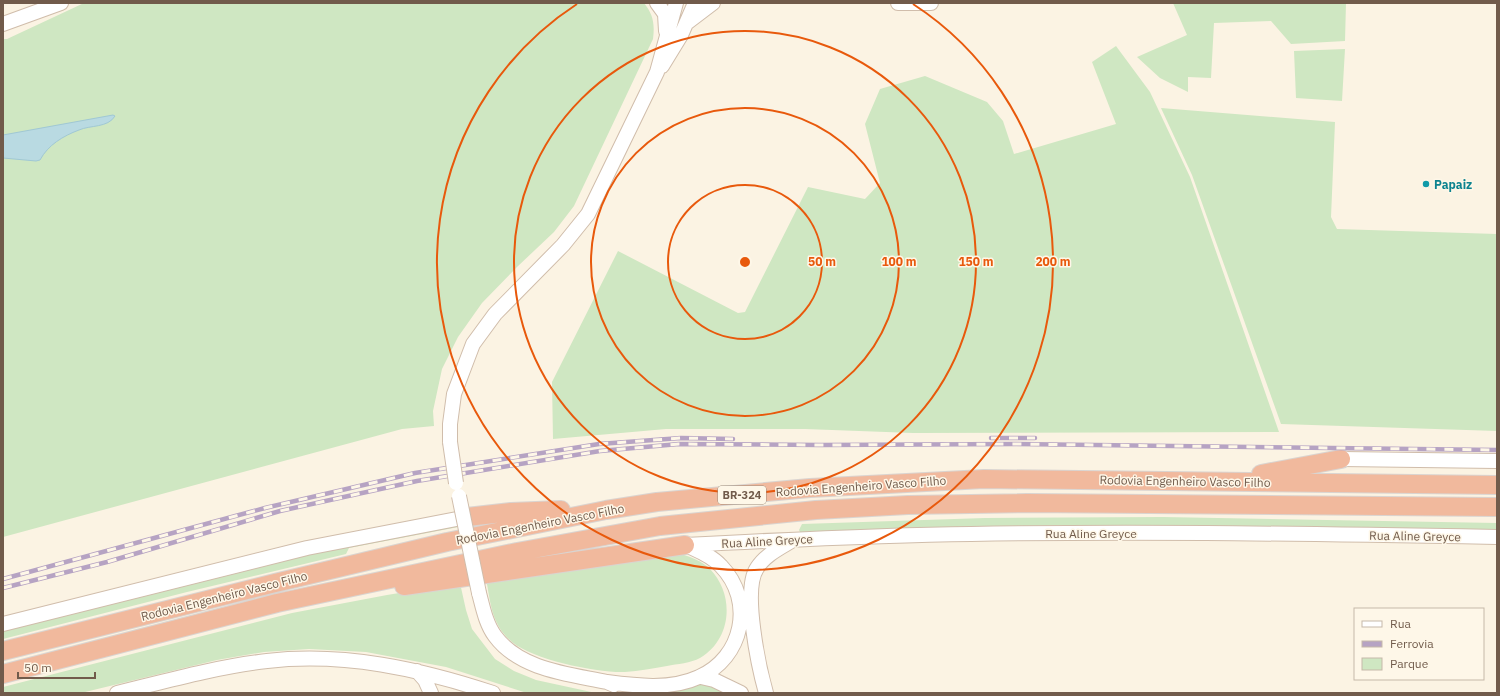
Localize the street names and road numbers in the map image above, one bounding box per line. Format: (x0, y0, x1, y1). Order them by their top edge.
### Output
street label: Rodovia Engenheiro Vasco Filho (1099, 472, 1271, 490)
street label: Rodovia Engenheiro Vasco Filho (775, 473, 947, 499)
road number: BR-324 (718, 486, 766, 504)
street label: Rodovia Engenheiro Vasco Filho (455, 500, 626, 548)
street label: Rua Aline Greyce (1045, 526, 1137, 541)
street label: Rua Aline Greyce (1369, 528, 1461, 544)
street label: Rua Aline Greyce (721, 531, 814, 551)
street label: Rodovia Engenheiro Vasco Filho (139, 568, 309, 624)

